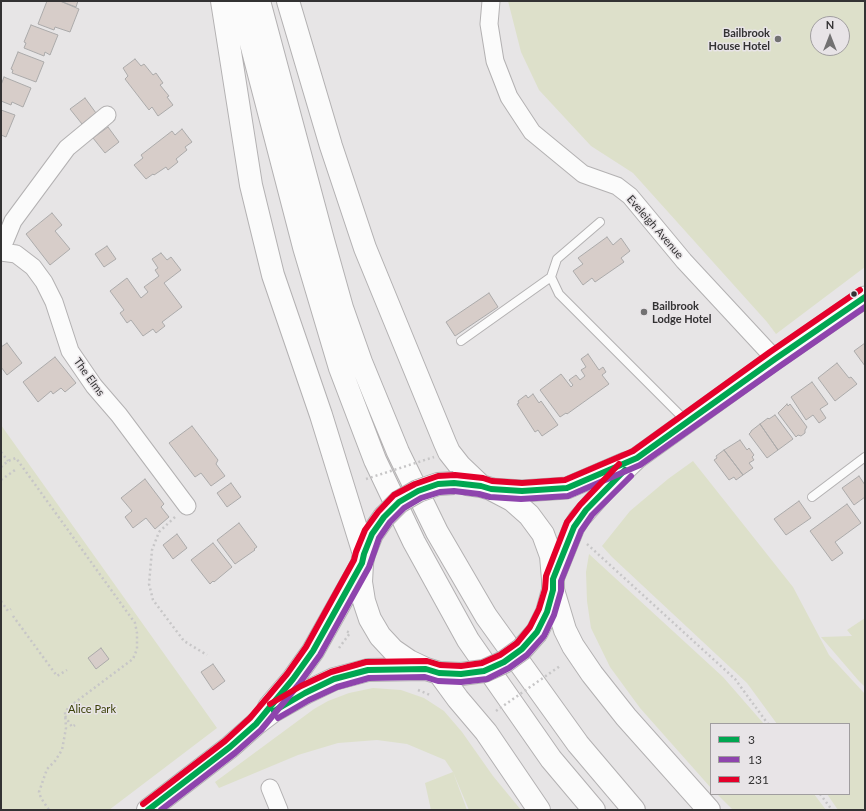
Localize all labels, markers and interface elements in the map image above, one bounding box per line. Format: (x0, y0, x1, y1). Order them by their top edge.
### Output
north arrow (810, 16, 850, 56)
text: N (826, 18, 834, 31)
place label: Bailbrook House Hotel (709, 26, 770, 52)
marker: Bailbrook House Hotel (773, 34, 783, 44)
street label: Eveleigh Avenue (624, 193, 686, 261)
unlabelled marker (849, 289, 859, 299)
place label: Bailbrook Lodge Hotel (652, 299, 711, 325)
marker: Bailbrook Lodge Hotel (639, 307, 649, 317)
street label: The Elms (71, 355, 107, 399)
park label: Alice Park (68, 702, 116, 716)
legend (710, 723, 850, 795)
text: 3 (748, 732, 755, 747)
text: 13 (748, 752, 762, 767)
text: 231 (748, 772, 769, 787)

